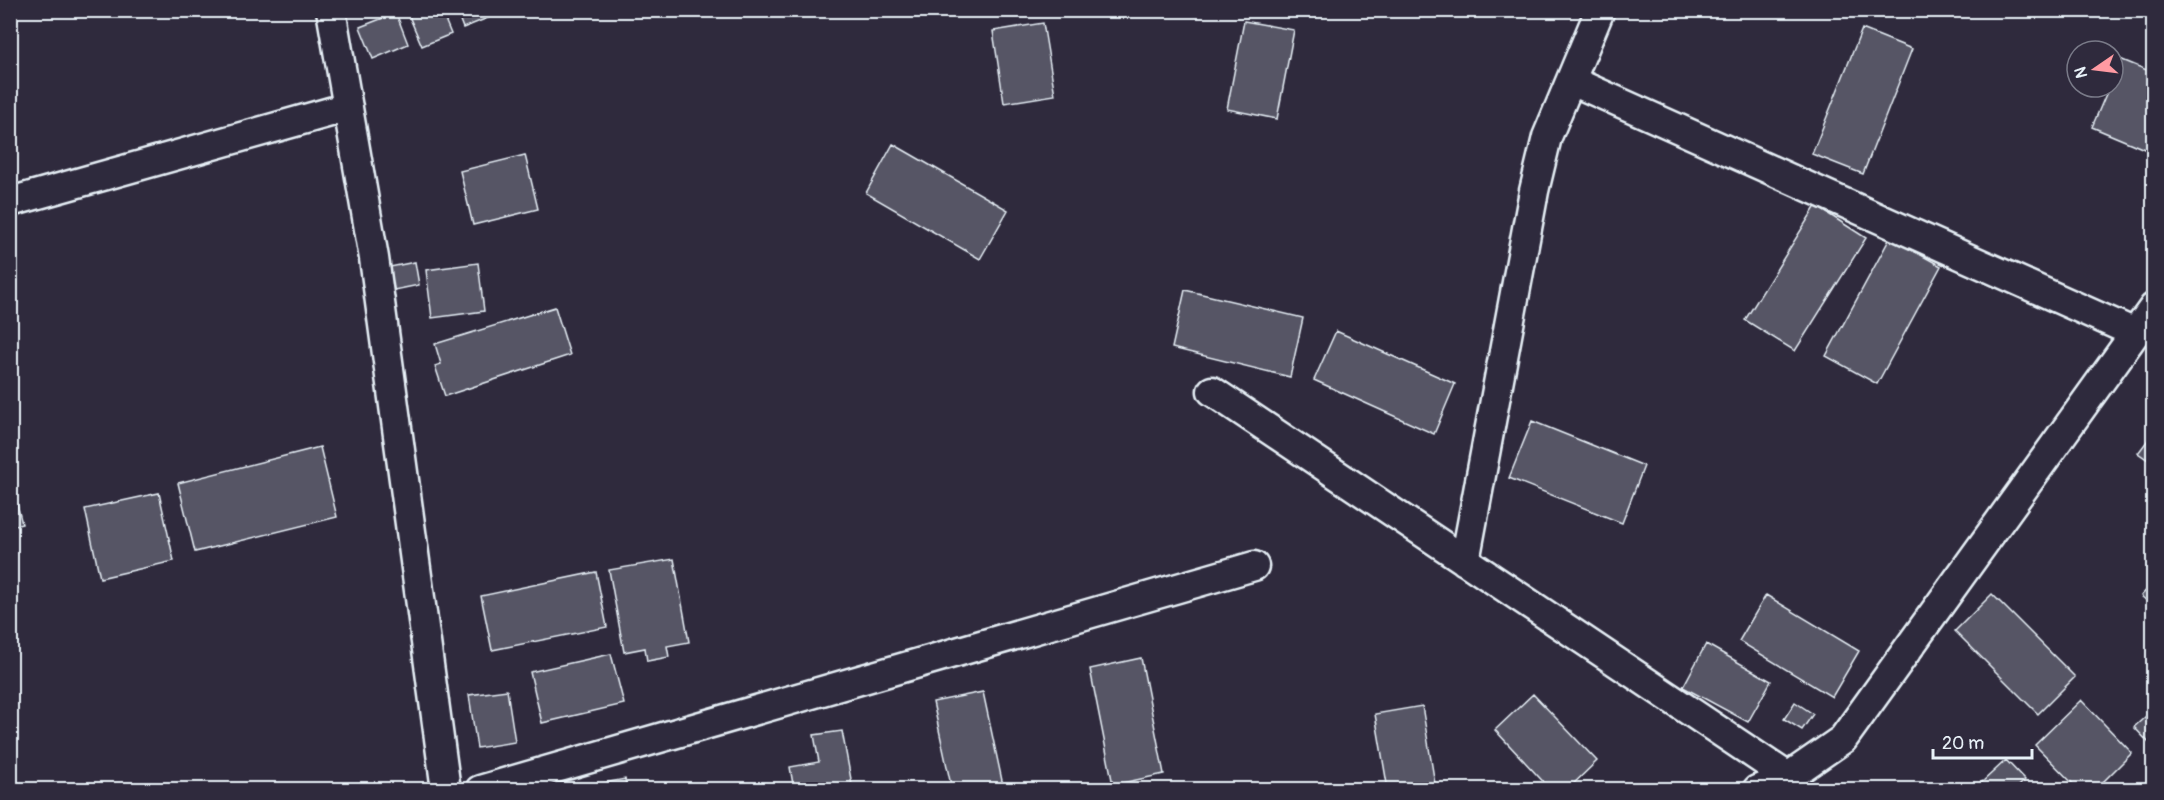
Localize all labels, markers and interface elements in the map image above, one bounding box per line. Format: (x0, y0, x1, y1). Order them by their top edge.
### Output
north arrow (2065, 39, 2125, 99)
text: N (2070, 65, 2092, 80)
scale bar (1933, 722, 2032, 760)
text: 20 m (1942, 732, 1984, 755)

